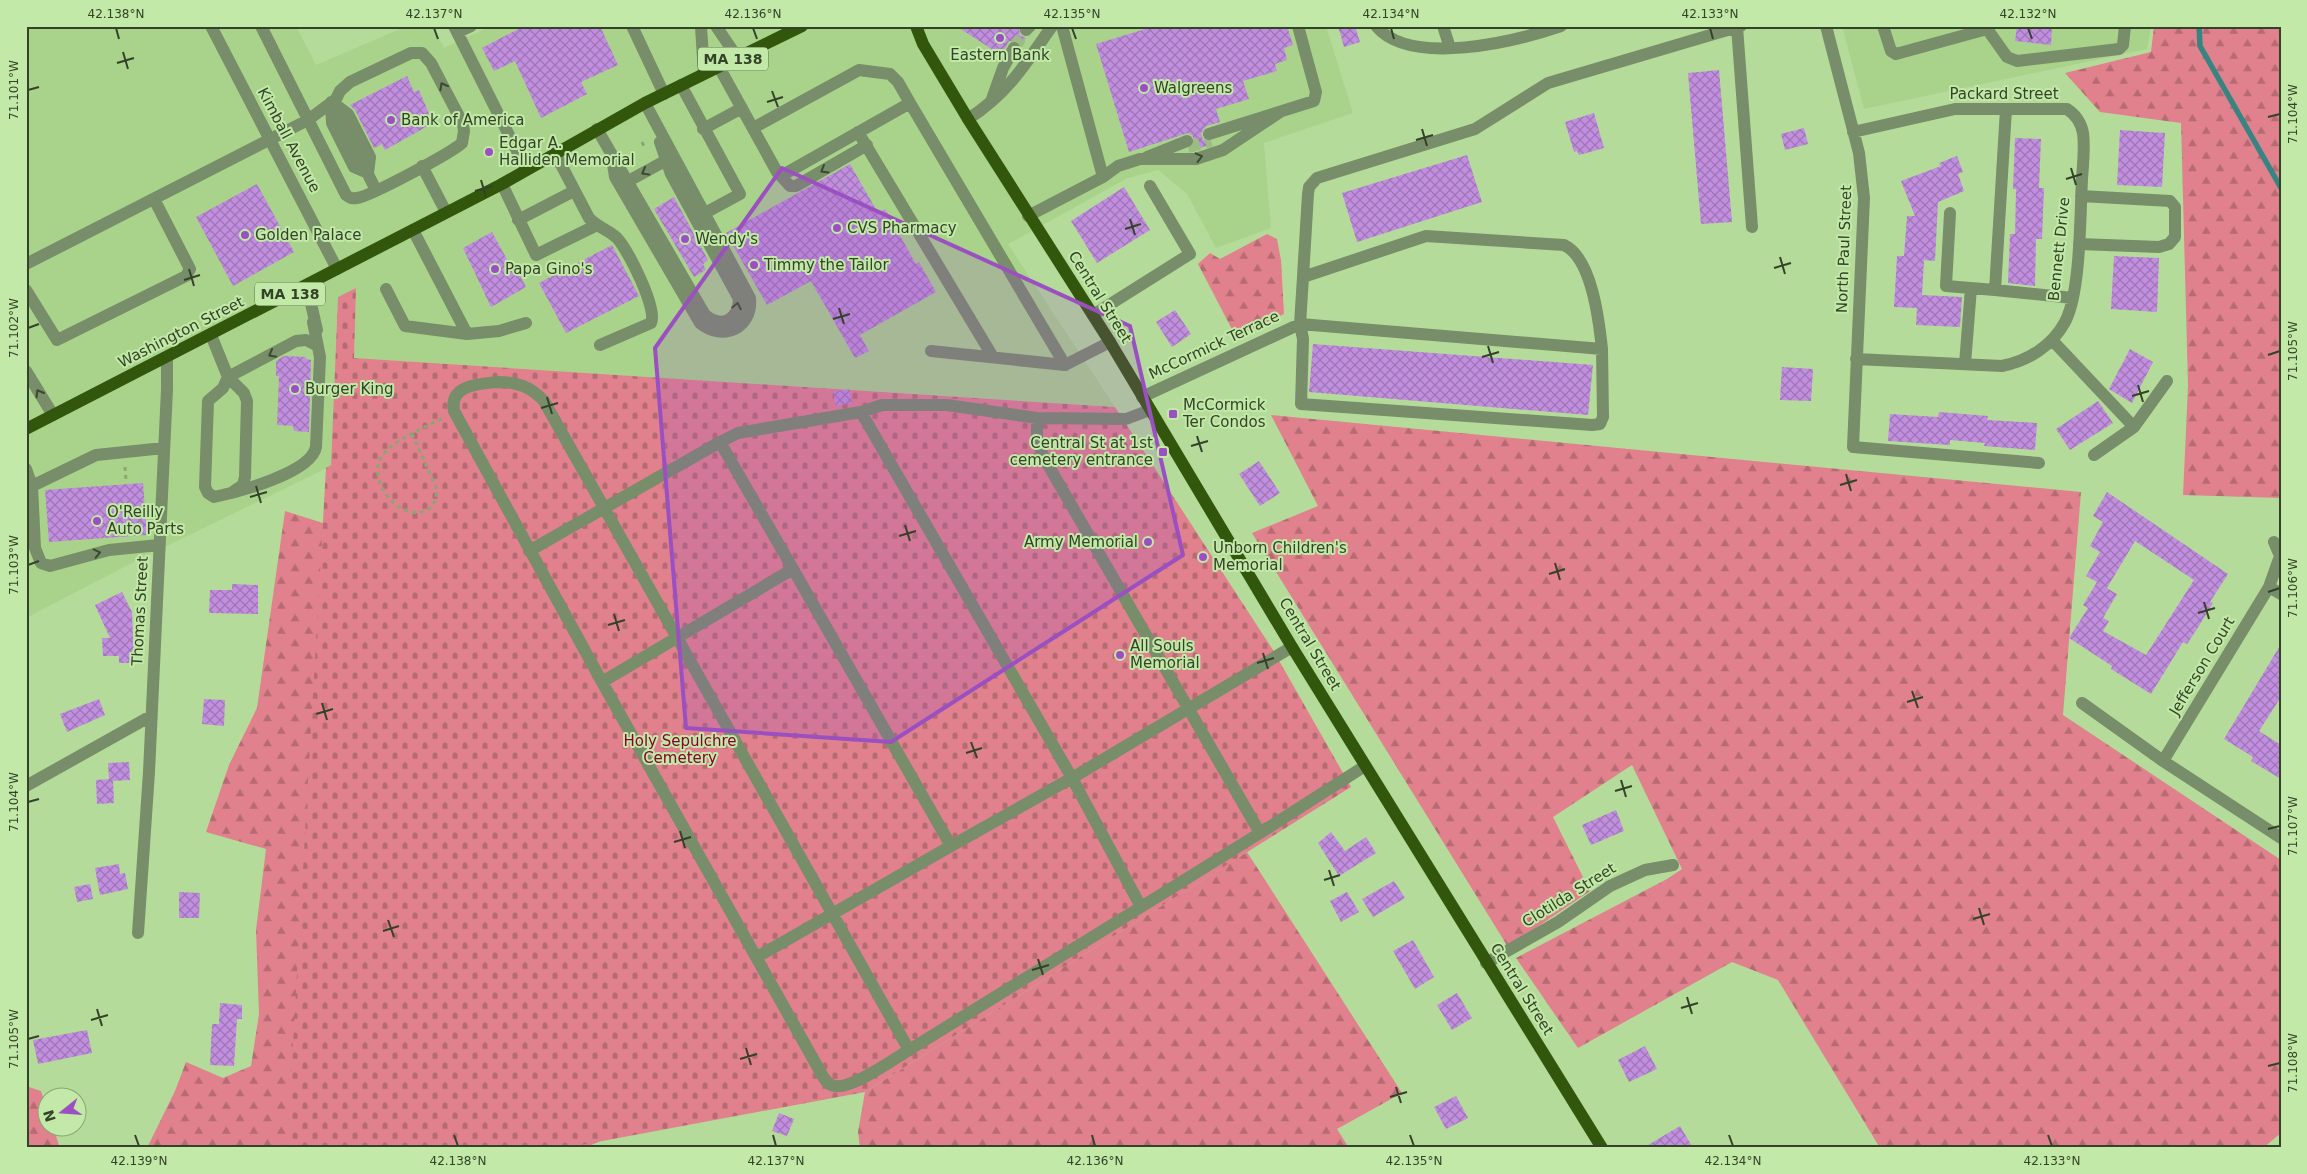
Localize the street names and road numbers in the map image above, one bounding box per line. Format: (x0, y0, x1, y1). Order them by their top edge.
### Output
road number: MA 138 (698, 48, 768, 70)
street label: Kimball Avenue (254, 84, 324, 196)
street label: Packard Street (1949, 85, 2059, 103)
street label: North Paul Street (1833, 184, 1855, 313)
street label: Bennett Drive (2045, 196, 2073, 302)
street label: Central Street (1065, 248, 1136, 346)
road number: MA 138 (255, 282, 325, 306)
street label: Washington Street (115, 292, 247, 371)
street label: McCormick Terrace (1146, 307, 1282, 383)
street label: Thomas Street (128, 556, 152, 667)
street label: Central Street (1275, 594, 1345, 694)
street label: Jefferson Court (2165, 613, 2239, 719)
street label: Clotilda Street (1519, 859, 1619, 931)
street label: Central Street (1487, 940, 1558, 1038)

